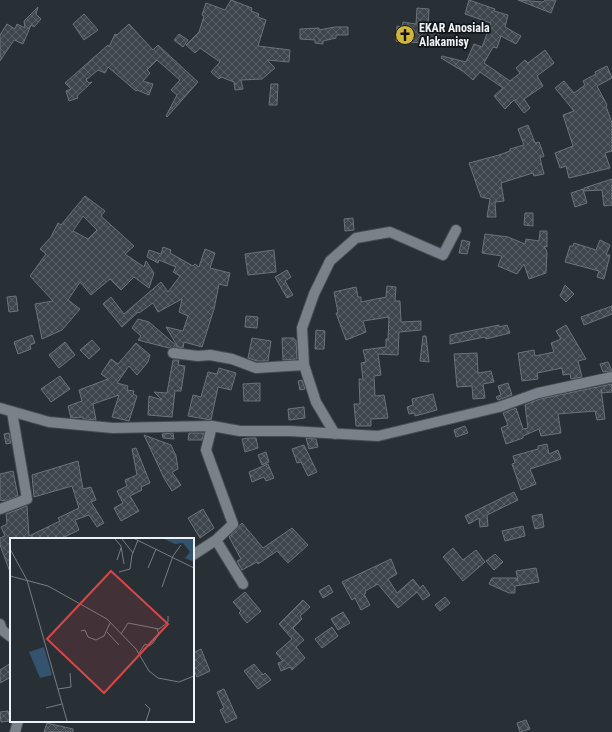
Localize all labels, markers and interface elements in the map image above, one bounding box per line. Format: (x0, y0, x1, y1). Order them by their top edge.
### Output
place label: EKAR Anosiala Alakamisy (419, 21, 490, 49)
church icon: EKAR Anosiala Alakamisy (394, 24, 416, 46)
inset map (10, 538, 194, 722)

